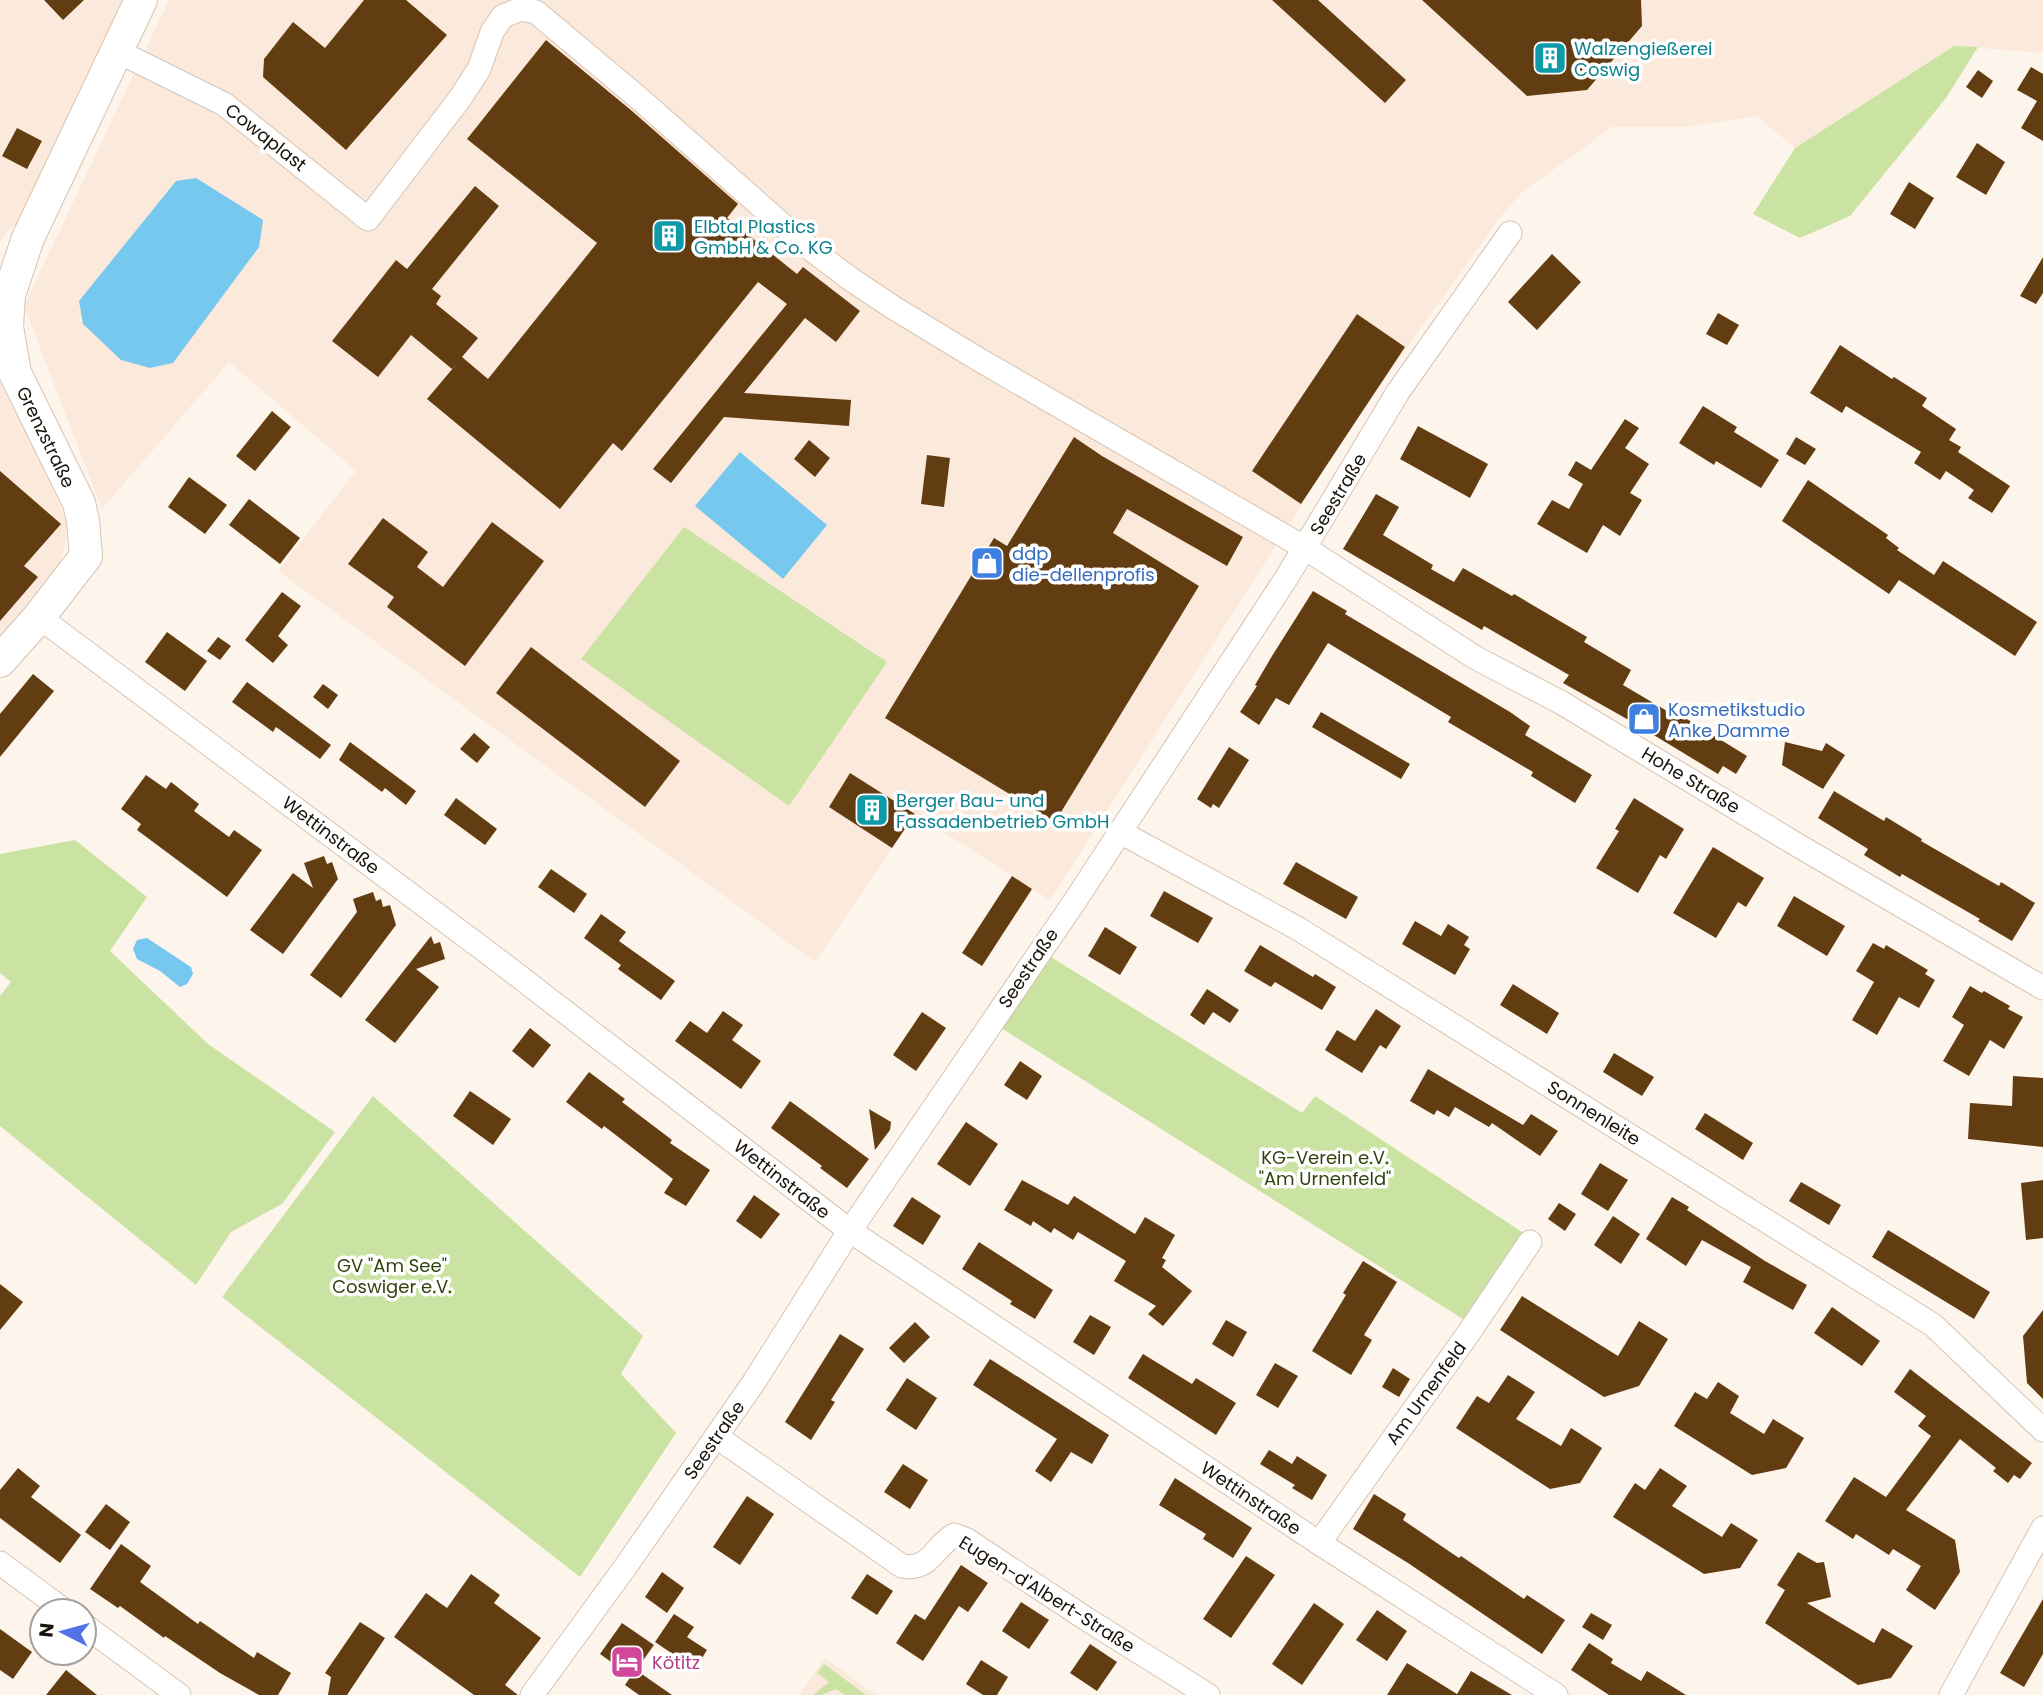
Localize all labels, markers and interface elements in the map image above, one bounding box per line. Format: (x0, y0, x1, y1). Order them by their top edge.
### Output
place label: Walzengießerei Coswig (1574, 36, 1713, 82)
building icon: Walzengießerei Coswig (1531, 39, 1569, 77)
street label: Cowaplast (220, 97, 312, 177)
place label: Elbtal Plastics GmbH & Co. KG (694, 214, 833, 260)
building icon: Elbtal Plastics GmbH & Co. KG (650, 217, 688, 255)
street label: Grenzstraße (11, 382, 81, 492)
street label: Seestraße (1304, 449, 1372, 539)
place label: ddp die-dellenprofis (1012, 541, 1155, 587)
shop icon: ddp die-dellenprofis (968, 544, 1006, 582)
place label: Kosmetikstudio Anke Damme (1668, 697, 1805, 743)
shop icon: Kosmetikstudio Anke Damme (1625, 700, 1663, 738)
street label: Hohe Straße (1637, 741, 1745, 819)
place label: Berger Bau- und Fassadenbetrieb GmbH (896, 788, 1109, 834)
street label: Wettinstraße (277, 790, 385, 880)
building icon: Berger Bau- und Fassadenbetrieb GmbH (853, 791, 891, 829)
street label: Seestraße (992, 923, 1064, 1013)
street label: Sonnenleite (1543, 1074, 1645, 1152)
street label: Wettinstraße (729, 1133, 835, 1225)
park label: KG-Verein e.V. "Am Urnenfeld" (1259, 1145, 1391, 1191)
park label: GV "Am See" Coswiger e.V. (332, 1253, 452, 1299)
street label: Am Urnenfeld (1380, 1336, 1472, 1450)
street label: Seestraße (678, 1396, 750, 1484)
street label: Wettinstraße (1196, 1455, 1306, 1541)
street label: Eugen-d'Albert-Straße (954, 1530, 1140, 1658)
north arrow (28, 1597, 98, 1667)
text: N (32, 1622, 61, 1639)
hotel icon: Kötitz (608, 1643, 646, 1681)
place label: Kötitz (652, 1650, 700, 1675)

